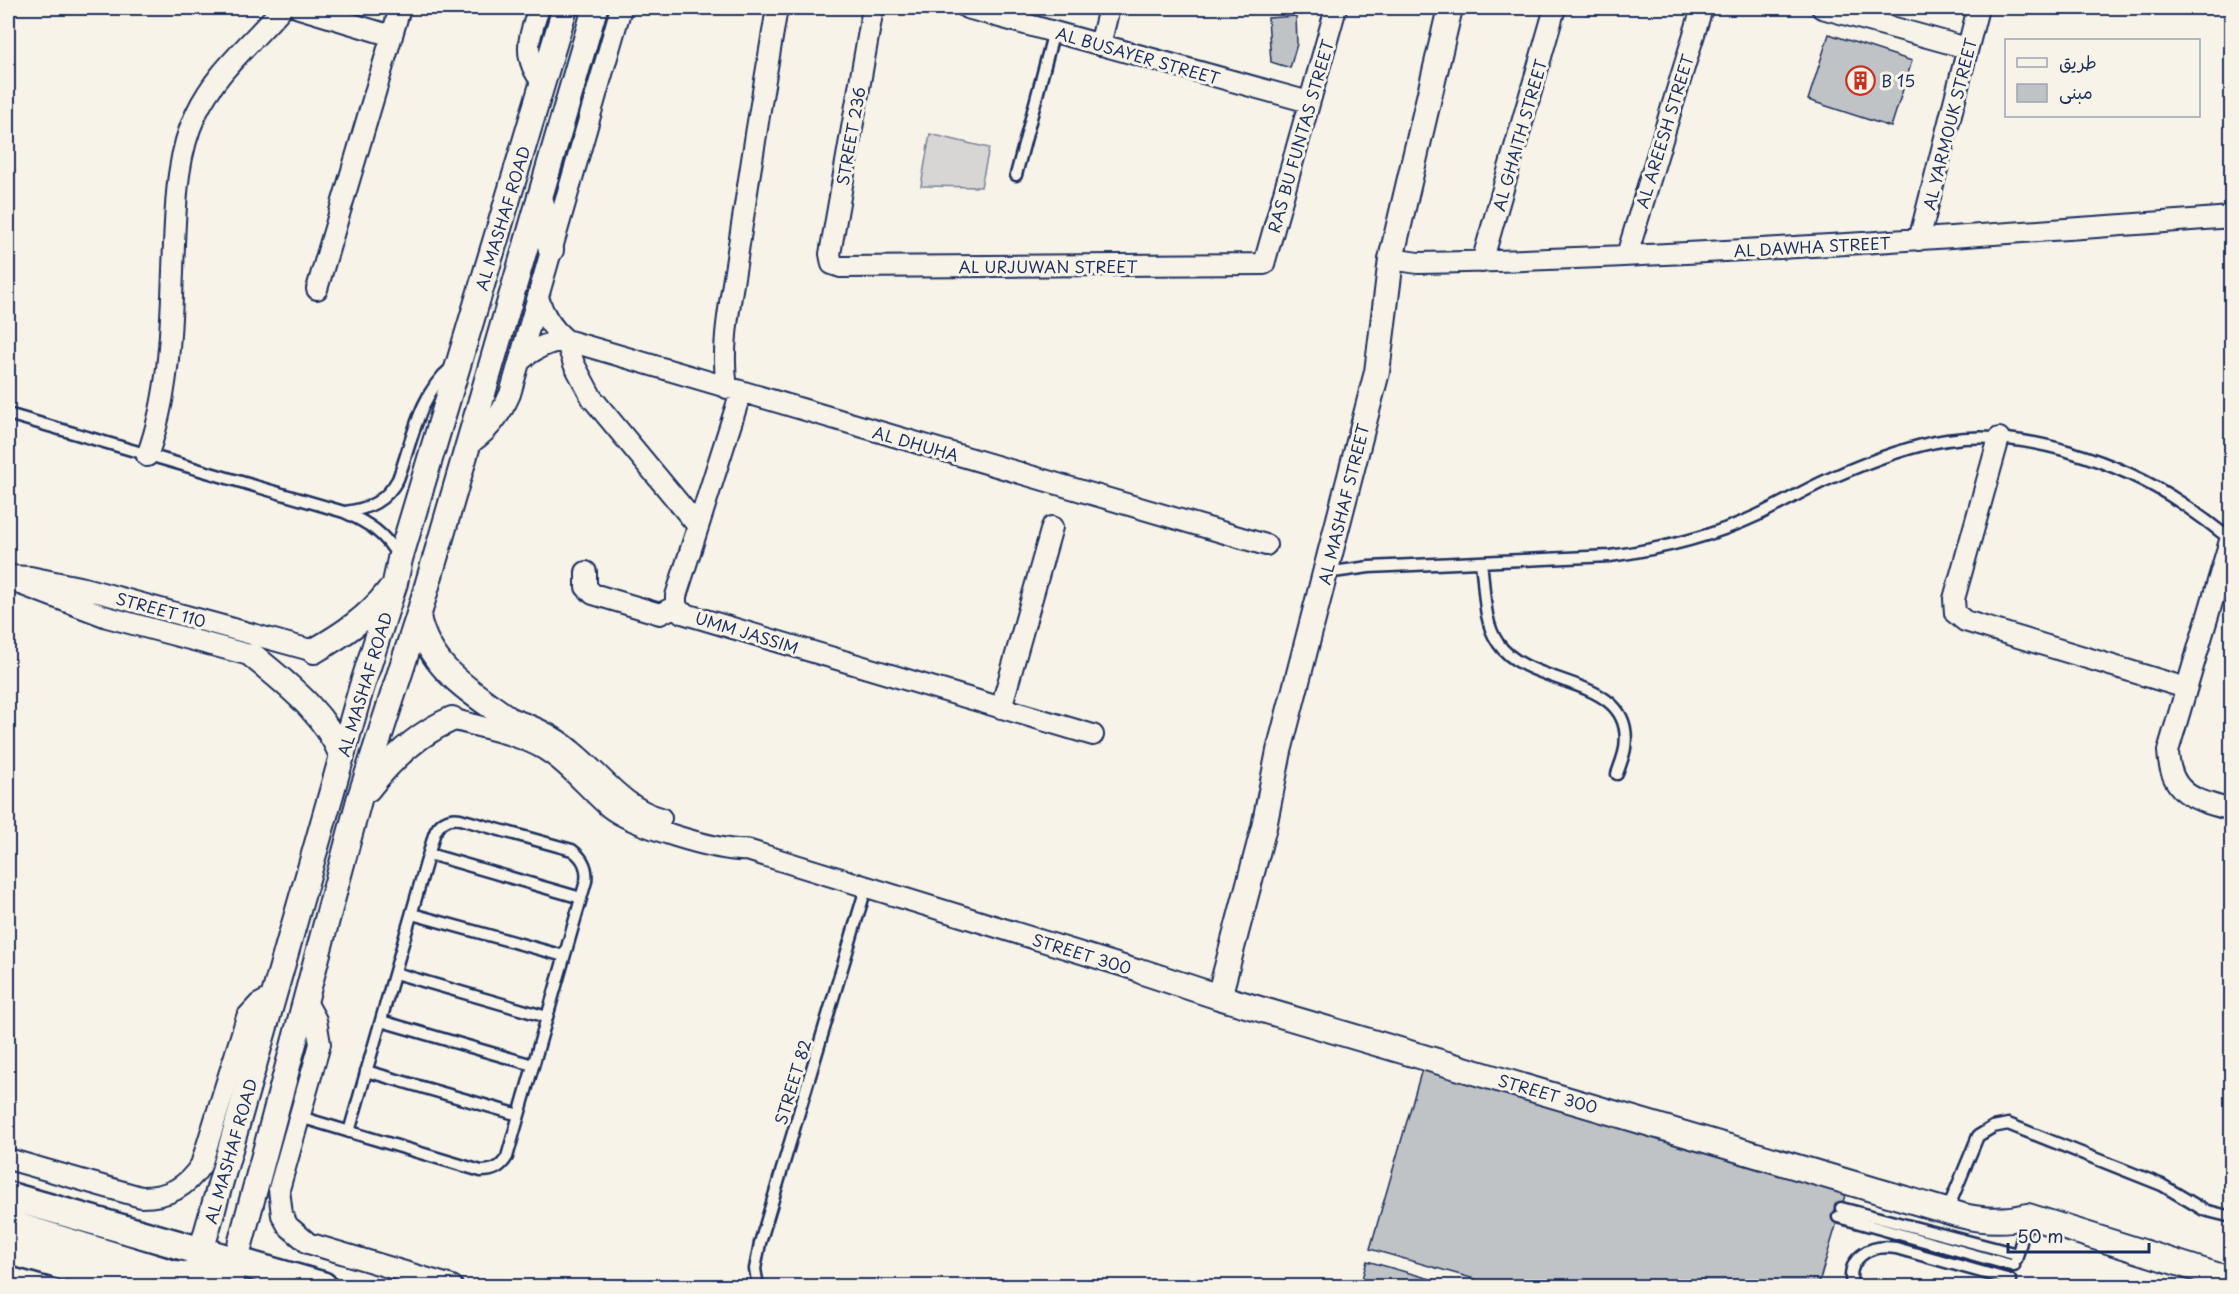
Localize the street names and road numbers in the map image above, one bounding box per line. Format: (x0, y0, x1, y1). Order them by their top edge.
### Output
street label: AL BUSAYER STREET (1053, 20, 1223, 90)
street label: AL YARMOUK STREET (1916, 35, 1982, 212)
street label: RAS BU FUNTAS STREET (1261, 37, 1339, 235)
street label: AL AREESH STREET (1629, 51, 1699, 211)
street label: AL GHAITH STREET (1486, 56, 1552, 214)
street label: STREET 236 (830, 85, 870, 187)
street label: AL MASHAF ROAD (469, 143, 535, 293)
street label: AL DAWHA STREET (1733, 230, 1891, 262)
street label: AL URJUWAN STREET (959, 254, 1137, 278)
street label: AL DHUHA (870, 419, 962, 467)
street label: AL MASHAF STREET (1311, 421, 1375, 587)
street label: STREET 110 (113, 585, 209, 633)
street label: UMM JASSIM (692, 605, 802, 659)
street label: AL MASHAF ROAD (331, 609, 397, 759)
street label: STREET 300 (1029, 927, 1135, 979)
street label: STREET 82 (768, 1036, 816, 1128)
street label: STREET 300 (1495, 1067, 1601, 1119)
street label: AL MASHAF ROAD (198, 1076, 262, 1226)

